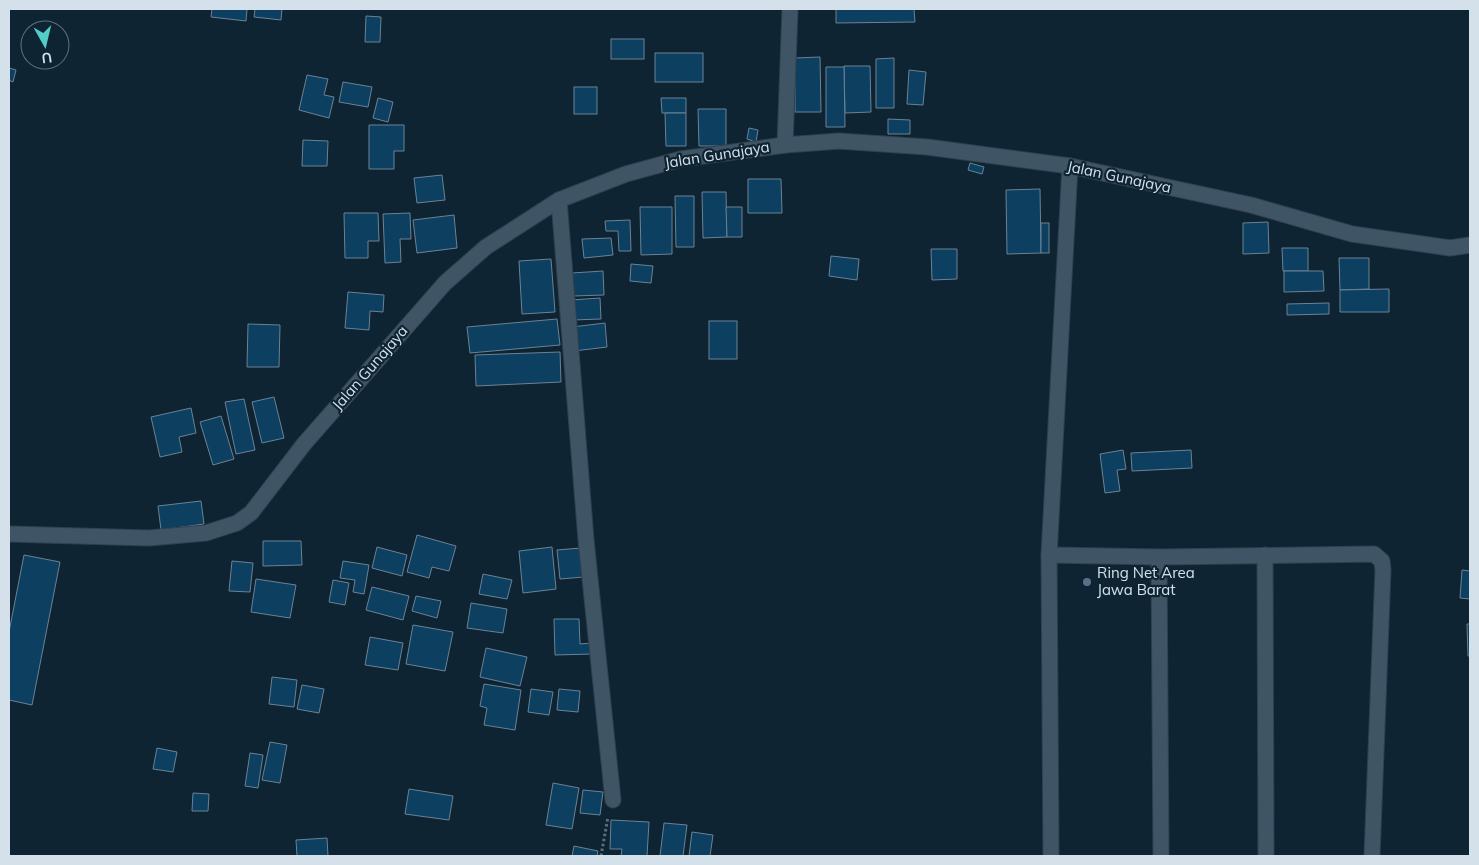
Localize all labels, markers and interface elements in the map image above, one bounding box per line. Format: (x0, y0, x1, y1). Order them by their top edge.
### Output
north arrow (20, 20, 70, 70)
text: U (40, 48, 53, 68)
street label: Jalan Gunajaya (663, 137, 771, 172)
street label: Jalan Gunajaya (1065, 156, 1173, 197)
street label: Jalan Gunajaya (328, 321, 412, 414)
place label: Ring Net Area Jawa Barat (1097, 563, 1195, 599)
marker: Ring Net Area Jawa Barat (1081, 576, 1093, 588)

